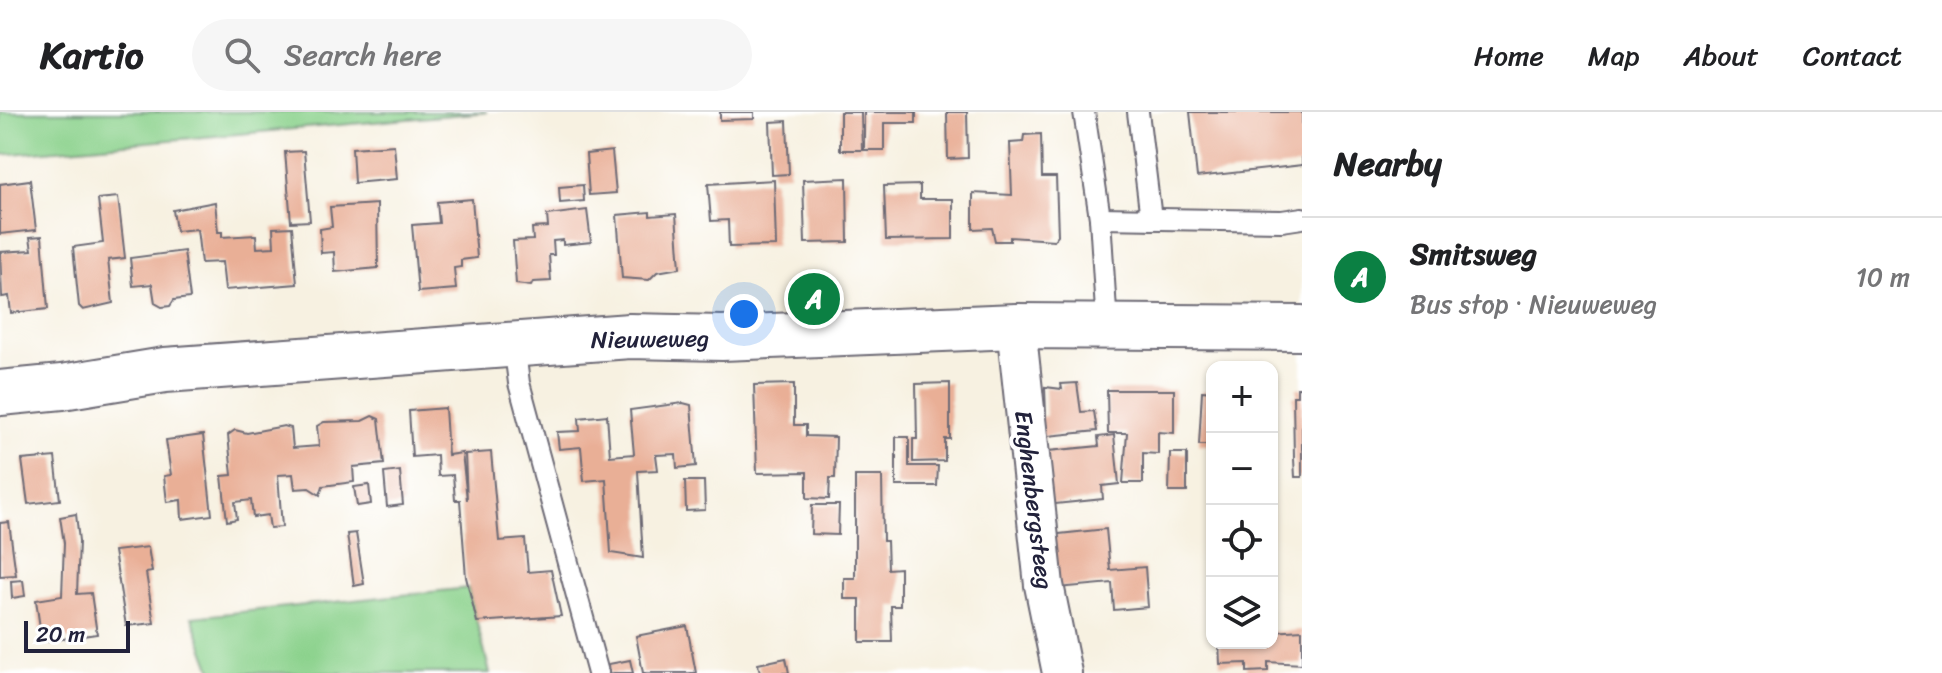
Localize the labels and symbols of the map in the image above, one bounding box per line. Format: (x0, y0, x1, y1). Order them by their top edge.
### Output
pin: A (788, 269, 840, 329)
your location (724, 294, 764, 334)
street label: Nieuweweg (590, 317, 710, 361)
street label: Enghenbergsteeg (1002, 408, 1066, 592)
scale bar (24, 617, 130, 653)

